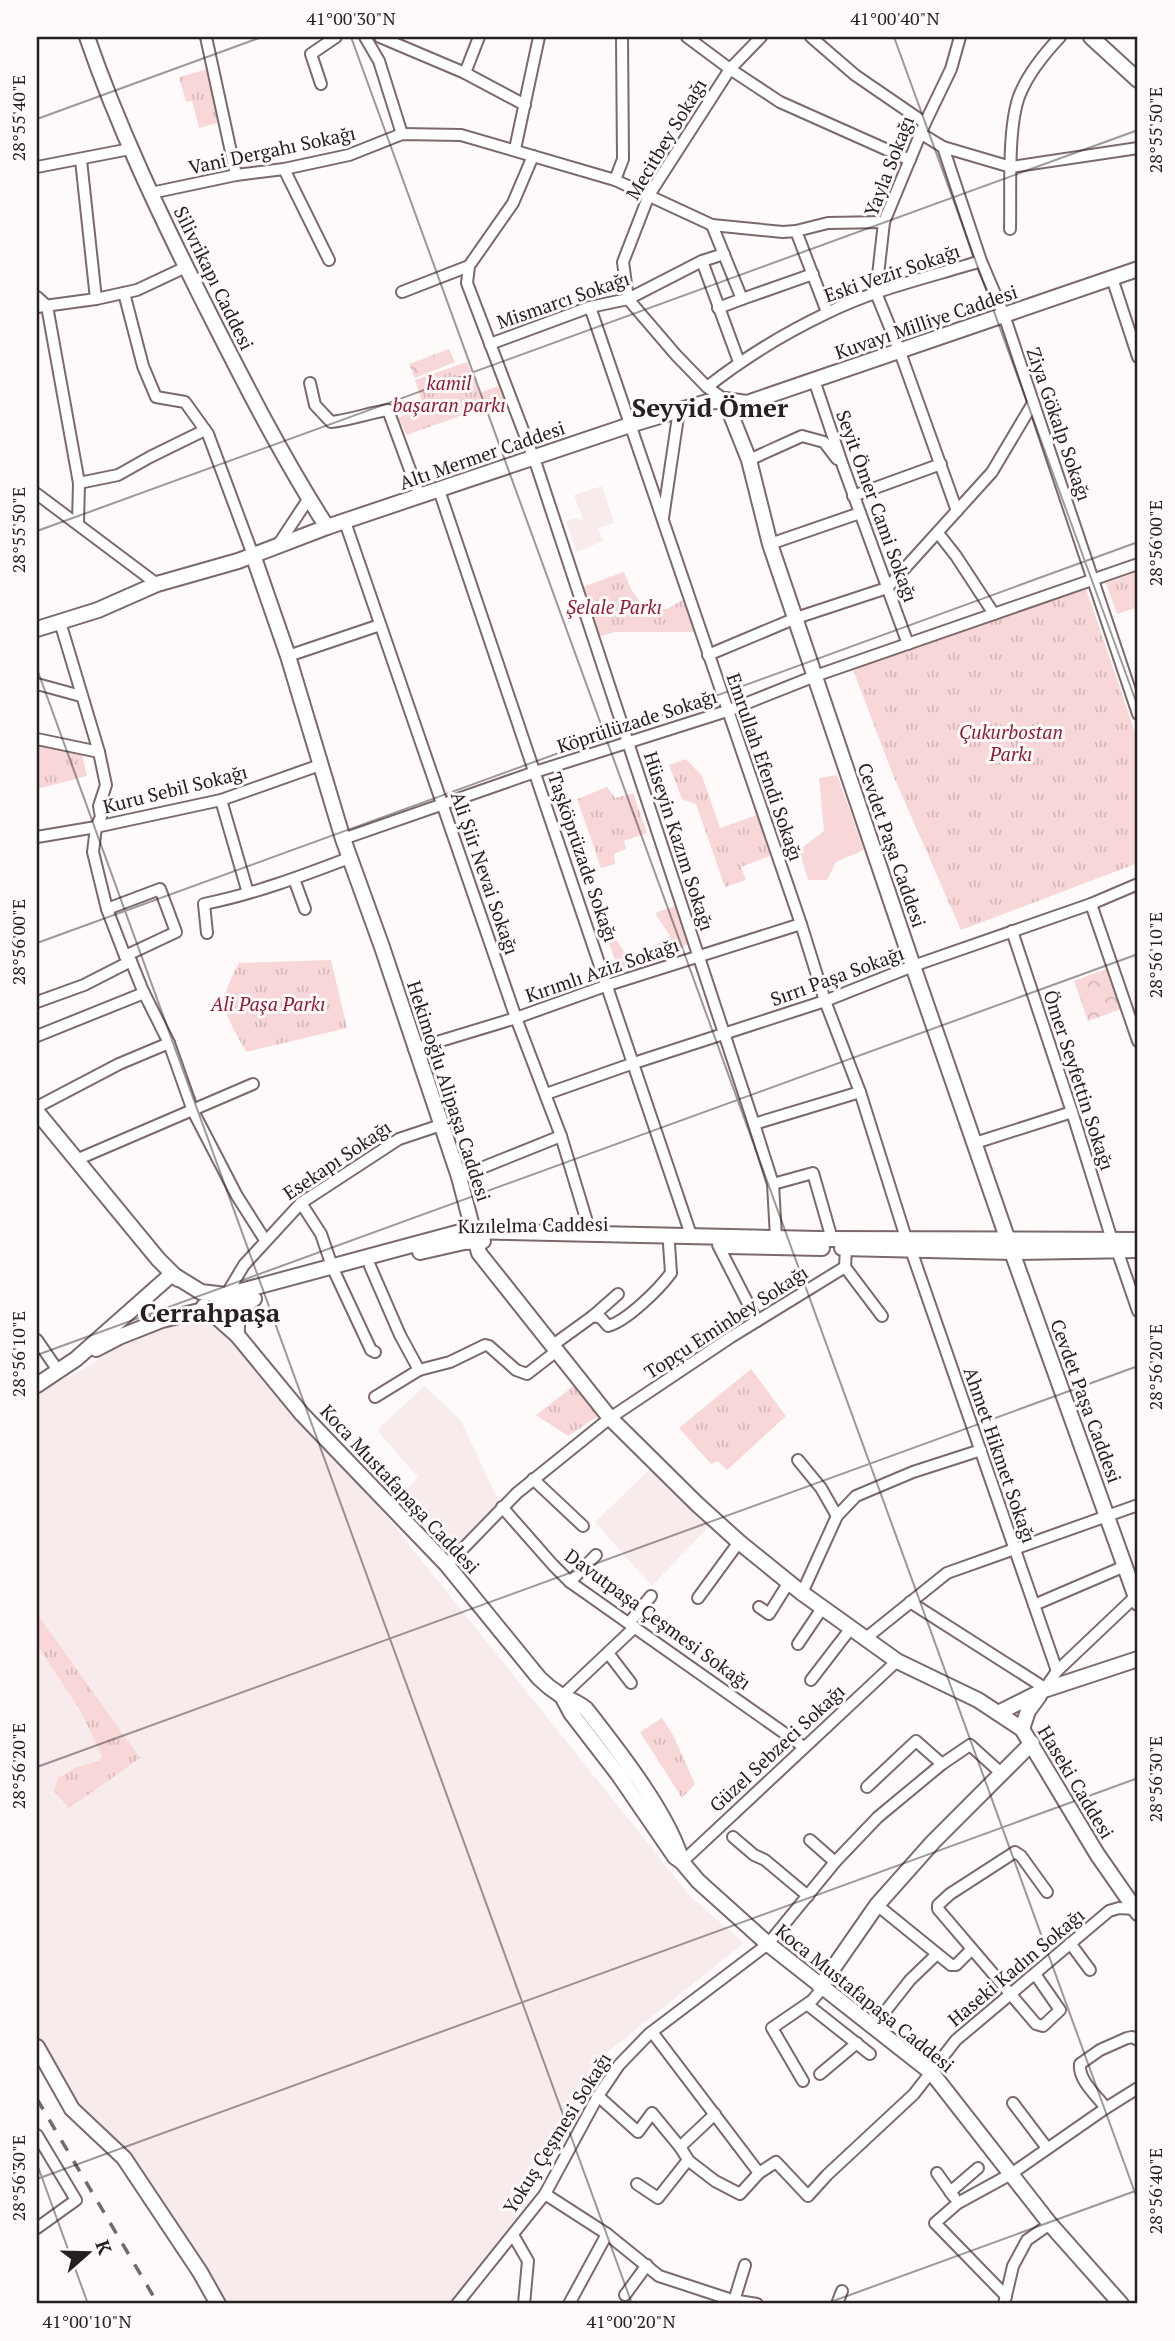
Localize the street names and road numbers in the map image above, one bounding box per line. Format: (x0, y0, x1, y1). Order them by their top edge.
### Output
street label: Meсitbey Sokağı (620, 73, 712, 204)
street label: Yayla Sokağı (858, 112, 919, 220)
street label: Vani Dergahı Sokağı (186, 120, 358, 179)
street label: Silivrikapı Caddesi (169, 202, 260, 354)
street label: Eski Vezir Sokağı (821, 238, 963, 307)
street label: Mismarcı Sokağı (493, 265, 632, 334)
street label: Kuvayı Milliye Caddesi (831, 279, 1020, 365)
street label: Ziya Gökalp Sokağı (1021, 344, 1097, 504)
street label: Seyit Ömer Cami Sokağı (831, 406, 924, 605)
street label: Altı Mermer Caddesi (396, 414, 568, 495)
street label: Emrullah Efendi Sokağı (722, 670, 809, 864)
street label: Köprülüzade Sokağı (554, 683, 720, 758)
street label: Hüseyin Kazım Sokağı (639, 748, 720, 934)
street label: Kuru Sebil Sokağı (100, 758, 250, 819)
street label: Cevdet Paşa Caddesi (853, 759, 932, 930)
street label: Taşköprüzade Sokağı (543, 769, 624, 945)
street label: Ali Şiir Nevai Sokağı (446, 788, 525, 958)
street label: Kırımlı Aziz Sokağı (522, 932, 682, 1008)
street label: Sırrı Paşa Sokağı (767, 940, 907, 1011)
street label: Hekimoğlu Alipaşa Caddesi (402, 977, 497, 1204)
street label: Ömer Seyfettin Sokağı (1039, 987, 1120, 1173)
street label: Esekapı Sokağı (278, 1114, 396, 1205)
street label: Kızılelma Caddesi (457, 1211, 609, 1238)
street label: Topçu Eminbey Sokağı (639, 1259, 812, 1384)
street label: Cevdet Paşa Caddesi (1045, 1315, 1128, 1486)
street label: Ahmet Hikmet Sokağı (959, 1364, 1042, 1546)
street label: Koca Mustafapaşa Caddesi (315, 1399, 486, 1579)
street label: Davutpaşa Çeşmesi Sokağı (560, 1543, 756, 1695)
street label: Güzel Sebzeci Sokağı (704, 1678, 850, 1817)
street label: Haseki Caddesi (1033, 1721, 1120, 1843)
street label: Haseki Kadın Sokağı (942, 1902, 1089, 2031)
street label: Koca Mustafapaşa Caddesi (771, 1918, 960, 2077)
street label: Yokuş Çeşmesi Sokağı (497, 2048, 616, 2218)

